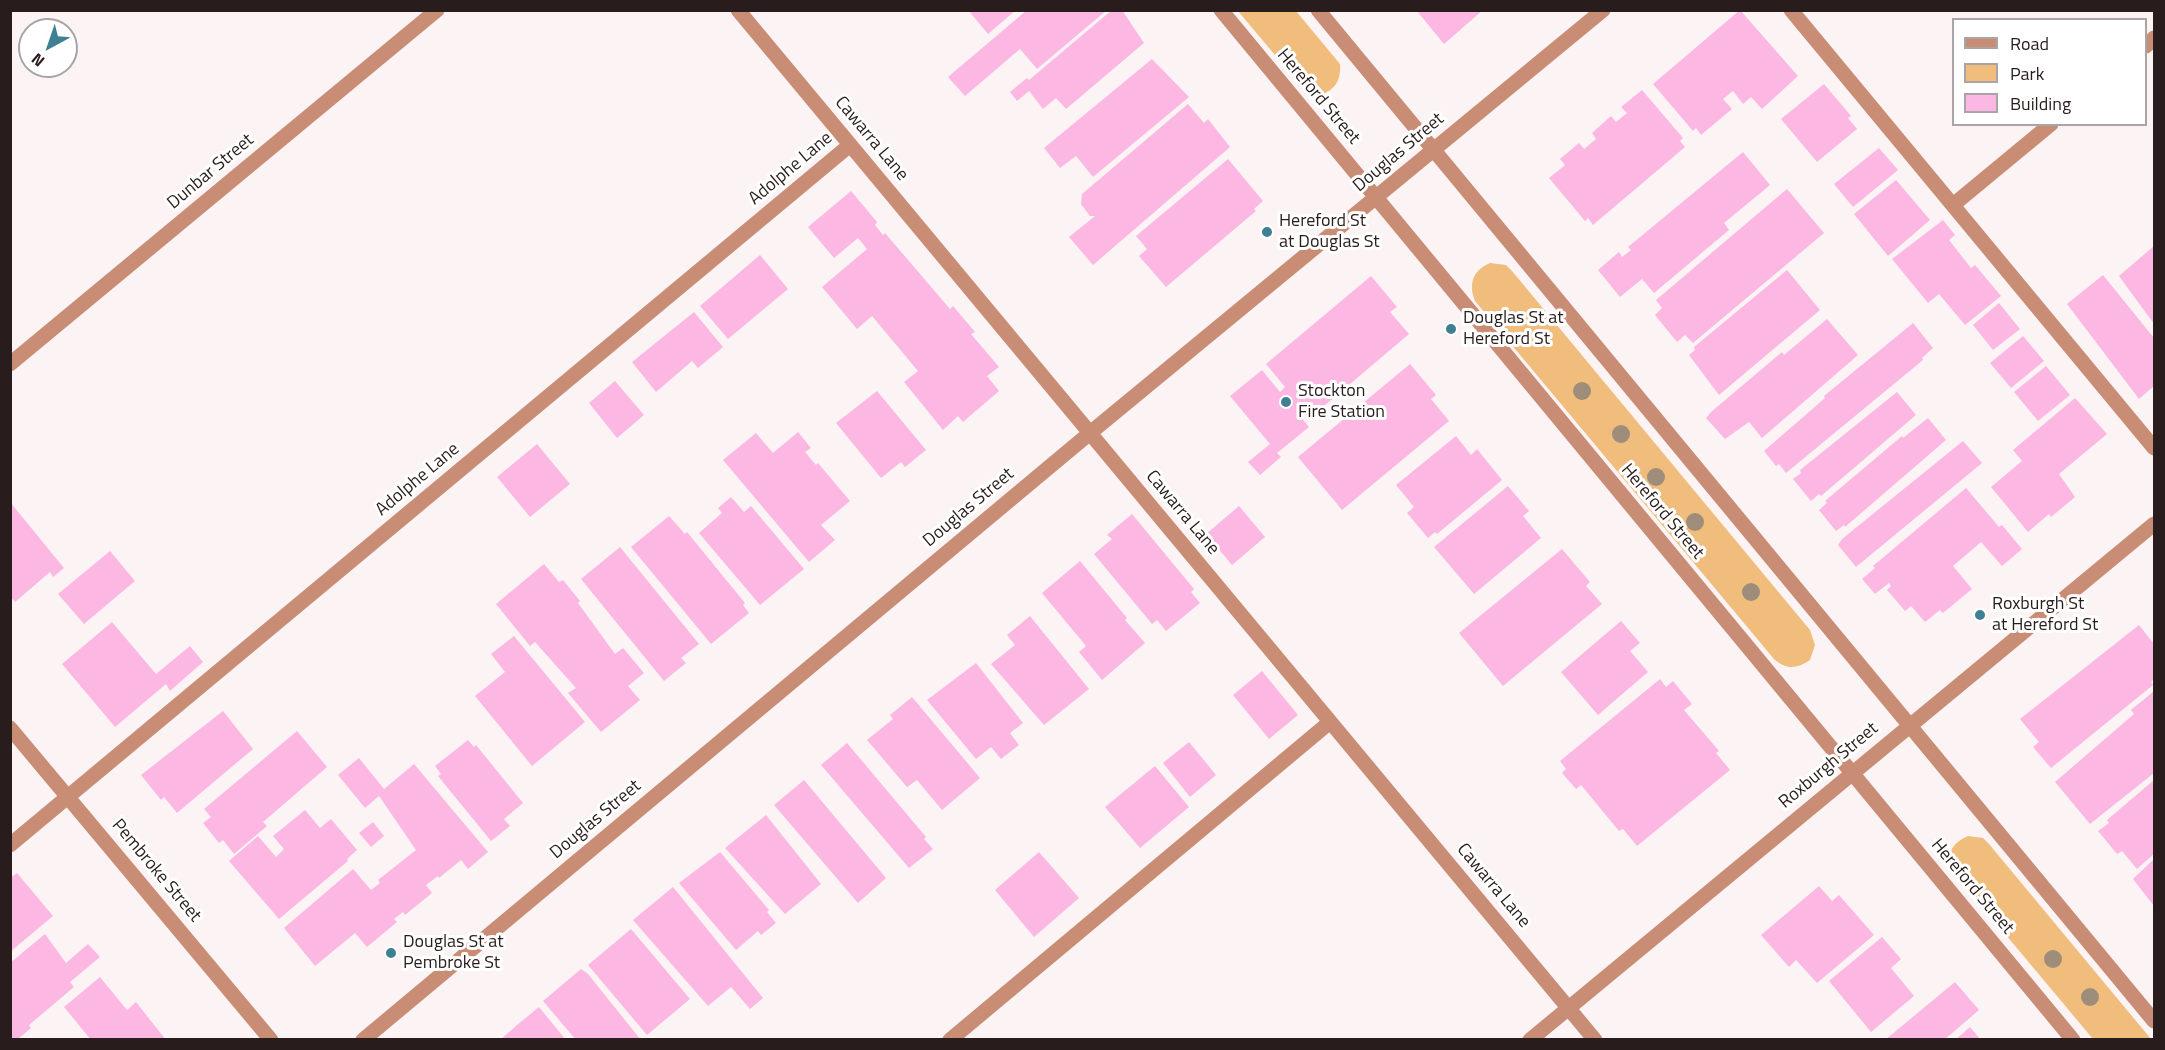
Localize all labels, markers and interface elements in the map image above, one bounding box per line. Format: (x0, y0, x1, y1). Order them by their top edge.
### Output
north arrow (18, 18, 78, 78)
legend (1952, 18, 2147, 126)
text: Road (2010, 30, 2049, 57)
street label: Hereford Street (1272, 45, 1364, 149)
text: N (26, 47, 50, 73)
text: Park (2010, 60, 2044, 87)
text: Building (2010, 90, 2071, 117)
street label: Cawarra Lane (830, 92, 912, 186)
street label: Douglas Street (1349, 109, 1449, 197)
street label: Adolphe Lane (745, 128, 837, 210)
street label: Dunbar Street (163, 130, 259, 214)
place label: Hereford St at Douglas St (1279, 211, 1380, 254)
marker: Hereford St at Douglas St (1260, 225, 1274, 239)
place label: Douglas St at Hereford St (1463, 308, 1564, 350)
marker: Douglas St at Hereford St (1444, 322, 1458, 336)
place label: Stockton Fire Station (1298, 381, 1385, 424)
marker: Stockton Fire Station (1279, 395, 1293, 409)
street label: Adolphe Lane (372, 439, 464, 521)
street label: Hereford Street (1616, 460, 1708, 564)
street label: Douglas Street (919, 464, 1019, 552)
street label: Cawarra Lane (1141, 466, 1223, 560)
place label: Roxburgh St at Hereford St (1992, 594, 2098, 636)
marker: Roxburgh St at Hereford St (1973, 608, 1987, 622)
street label: Roxburgh Street (1775, 718, 1883, 814)
street label: Douglas Street (546, 776, 646, 864)
street label: Pembroke Street (107, 815, 205, 927)
street label: Hereford Street (1926, 835, 2018, 939)
street label: Cawarra Lane (1452, 839, 1534, 933)
place label: Douglas St at Pembroke St (403, 932, 504, 974)
marker: Douglas St at Pembroke St (384, 946, 398, 960)

